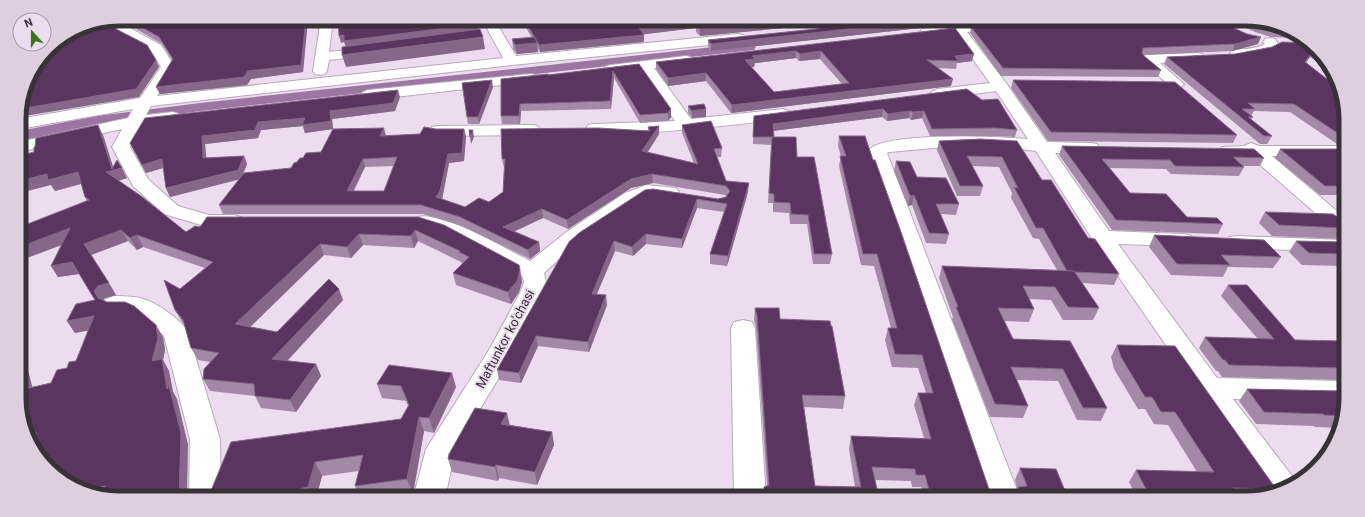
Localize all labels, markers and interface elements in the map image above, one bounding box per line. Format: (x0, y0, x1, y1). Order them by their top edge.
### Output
north arrow (12, 12, 52, 52)
text: N (23, 16, 35, 31)
street label: Maftunkor ko’chasi (473, 287, 537, 391)

